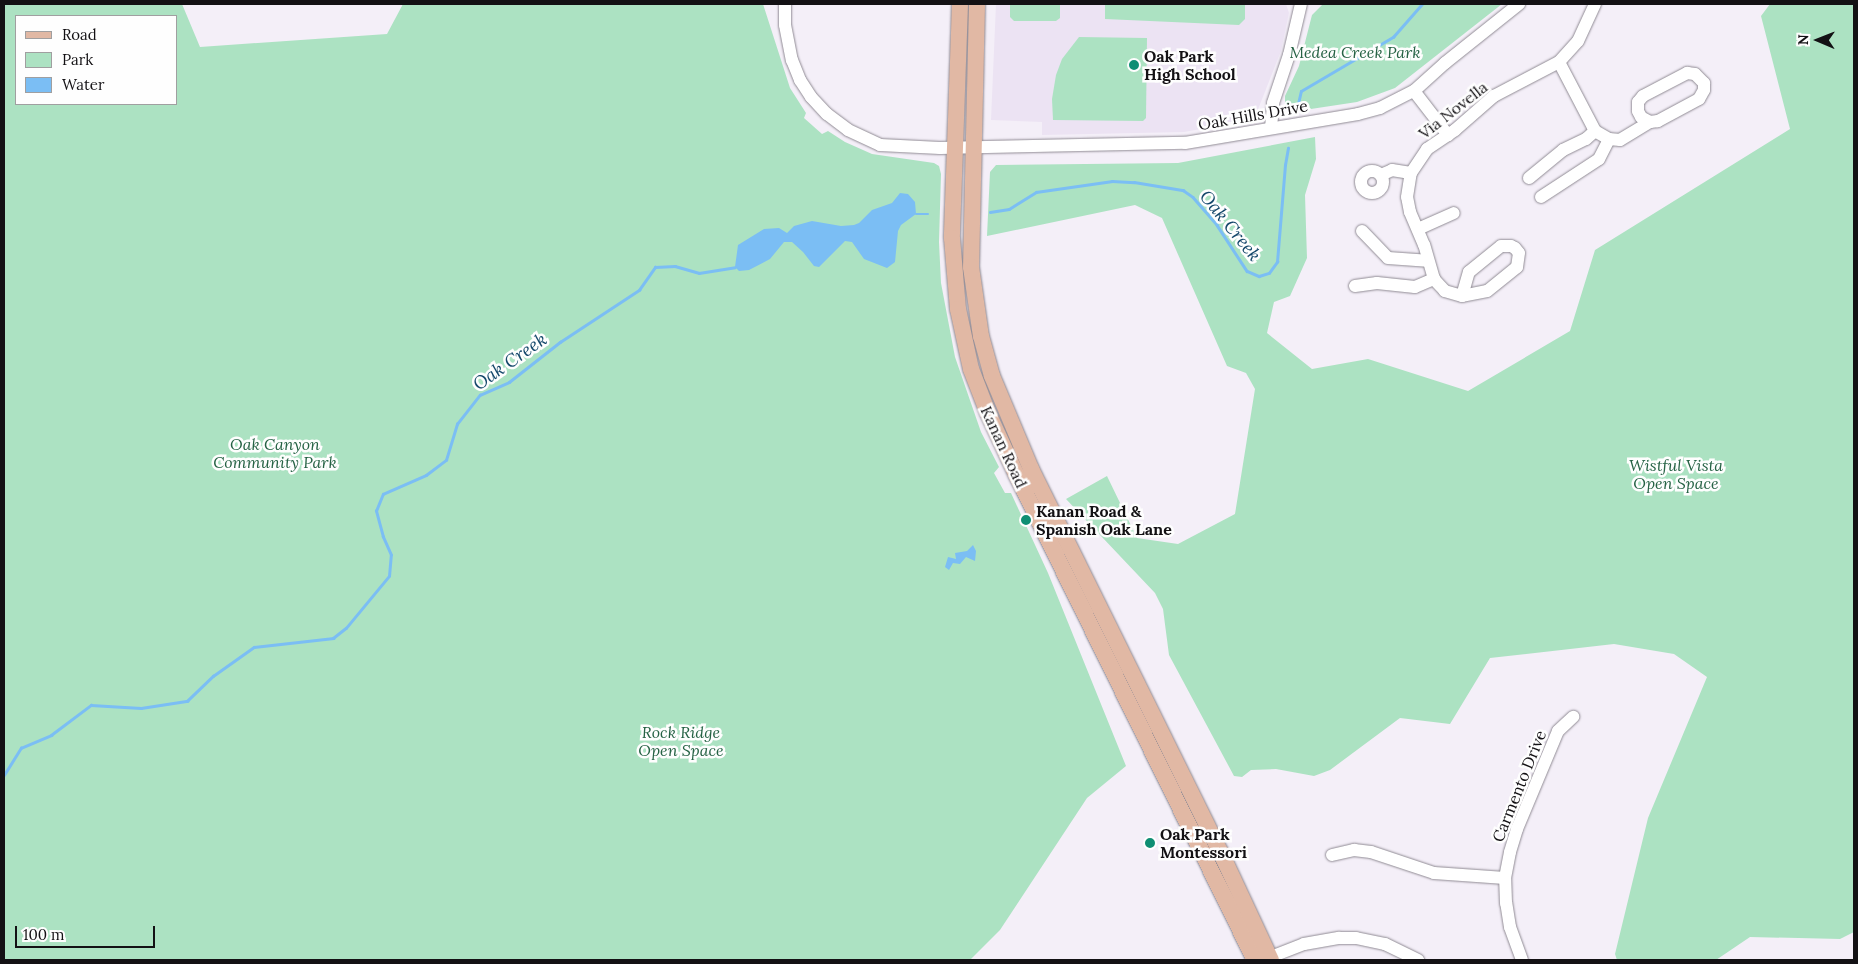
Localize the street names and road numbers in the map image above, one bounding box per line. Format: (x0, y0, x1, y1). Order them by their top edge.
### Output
street label: Via Novella (1415, 77, 1491, 143)
street label: Oak Hills Drive (1197, 96, 1309, 134)
street label: Kanan Road (977, 403, 1031, 491)
street label: Carmento Drive (1488, 727, 1550, 845)

